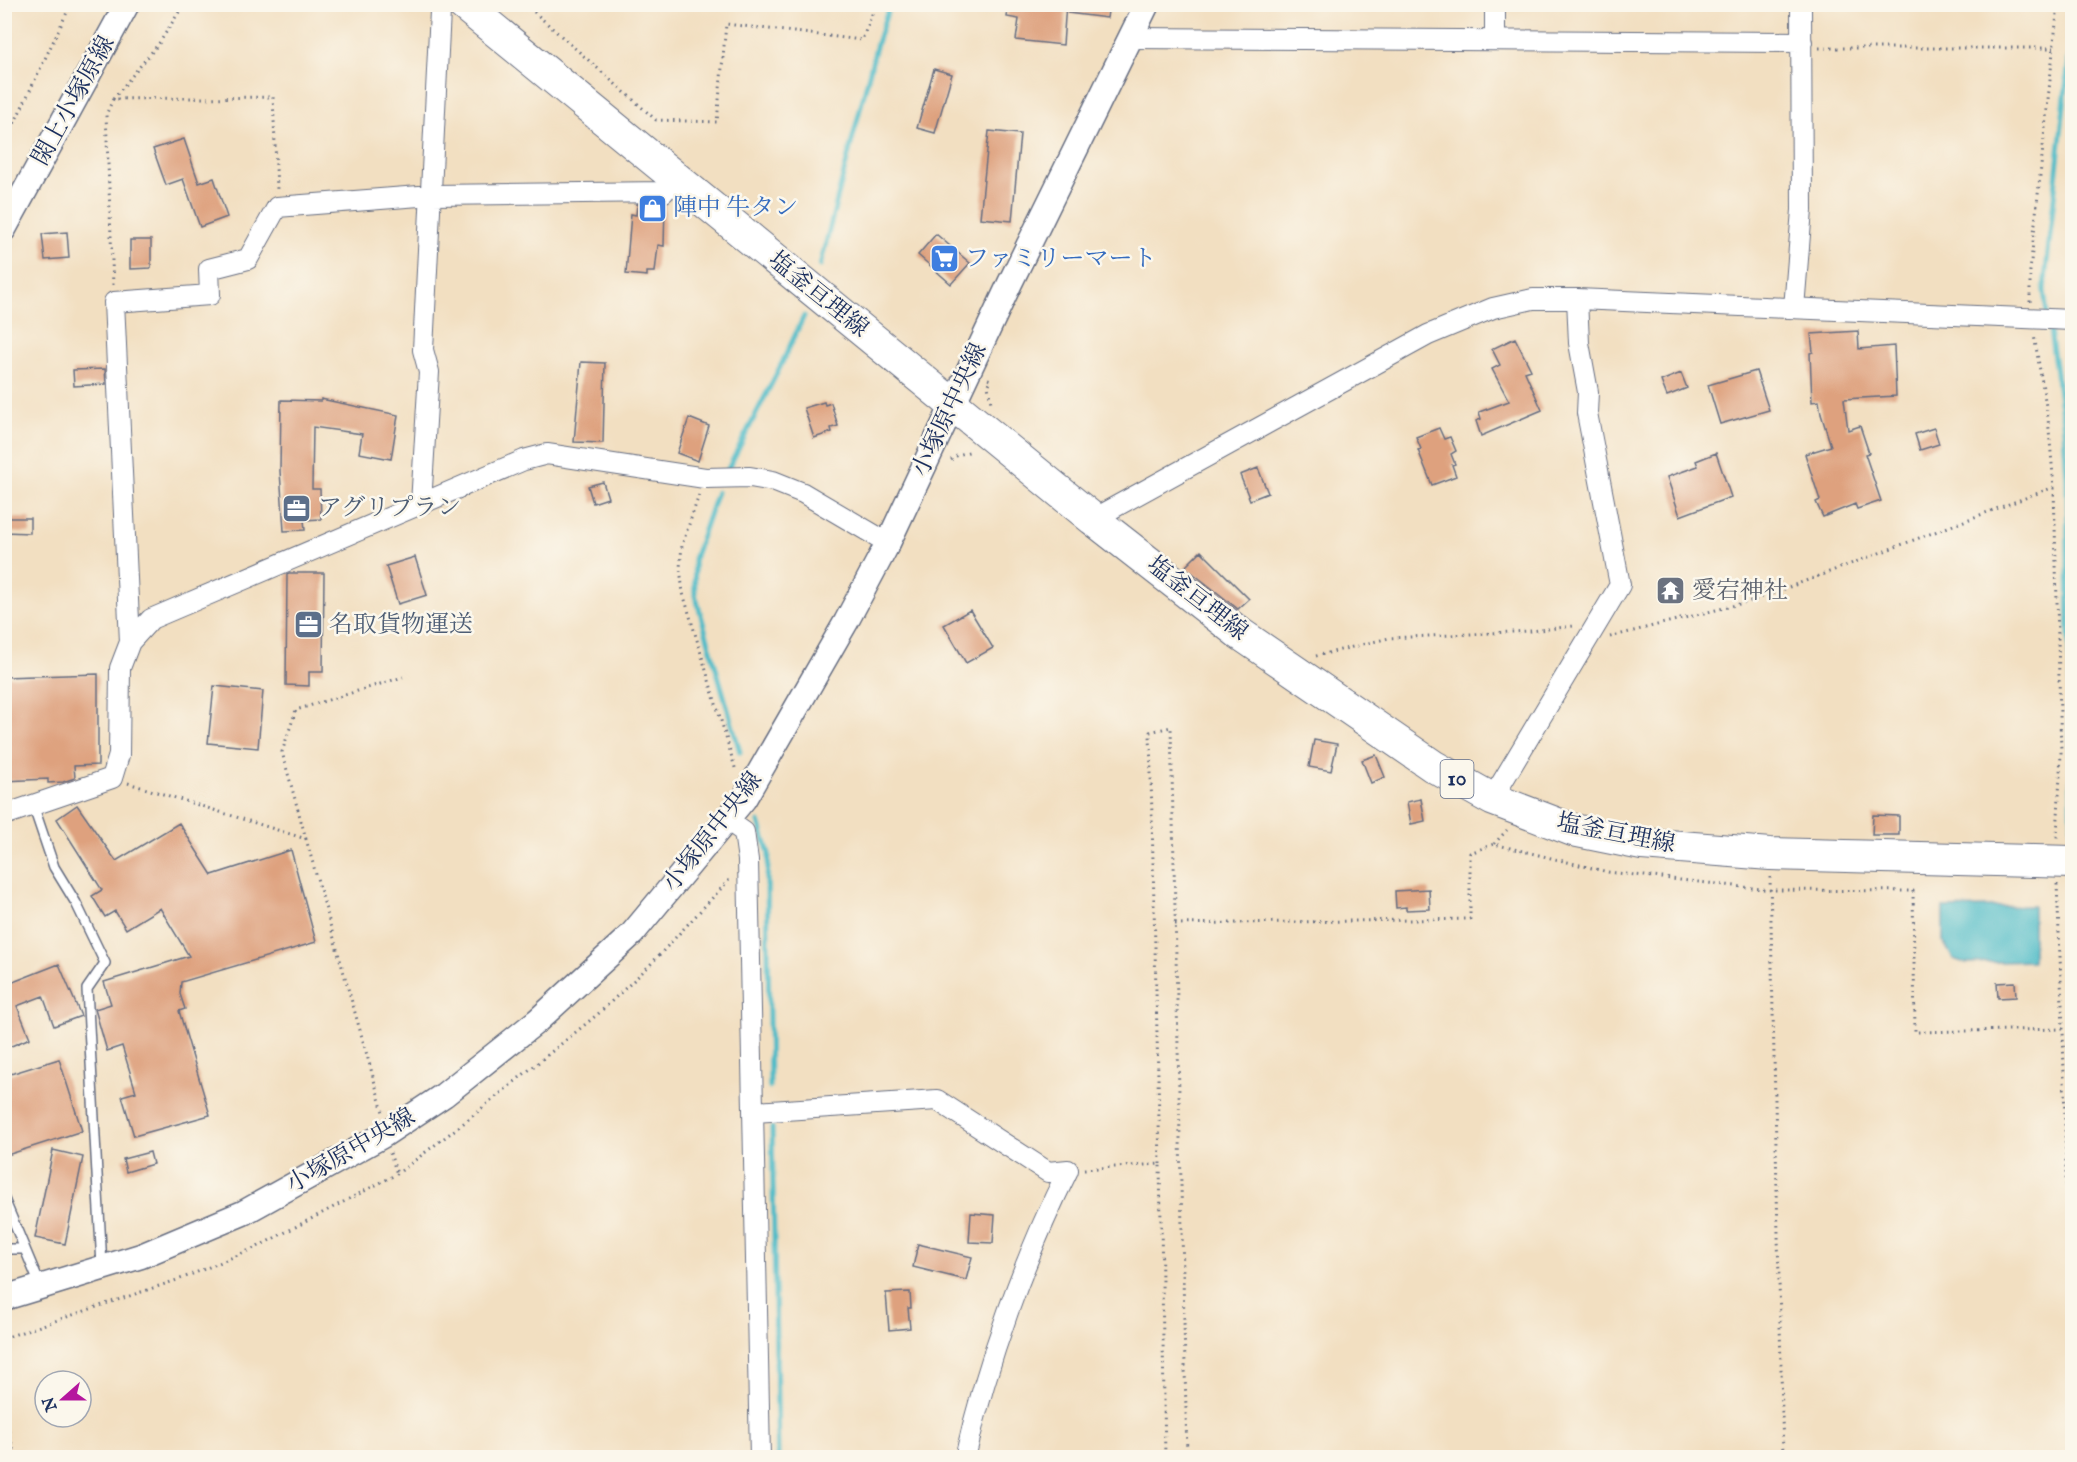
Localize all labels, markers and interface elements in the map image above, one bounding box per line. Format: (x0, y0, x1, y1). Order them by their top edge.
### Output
street label: 閖上小塚原線 (26, 31, 122, 171)
shop icon: 陣中 牛タン (636, 192, 668, 224)
place label: 陣中 牛タン (673, 193, 798, 224)
supermarket icon: ファミリーマート (928, 243, 960, 275)
place label: ファミリーマート (965, 244, 1157, 275)
street label: 塩釜亘理線 (762, 245, 874, 345)
street label: 小塚原中央線 (906, 338, 994, 482)
office icon: アグリプラン (281, 492, 313, 524)
place label: アグリプラン (318, 493, 461, 524)
street label: 塩釜亘理線 (1140, 550, 1254, 648)
temple icon: 愛宕神社 (1655, 575, 1687, 607)
place label: 愛宕神社 (1692, 576, 1788, 607)
office icon: 名取貨物運送 (292, 609, 324, 641)
place label: 名取貨物運送 (329, 610, 473, 641)
road number: 10 (1440, 760, 1474, 798)
street label: 小塚原中央線 (656, 766, 770, 898)
street label: 塩釜亘理線 (1554, 807, 1678, 861)
street label: 小塚原中央線 (281, 1102, 421, 1200)
north arrow (33, 1369, 93, 1429)
text: N (39, 1393, 63, 1415)

